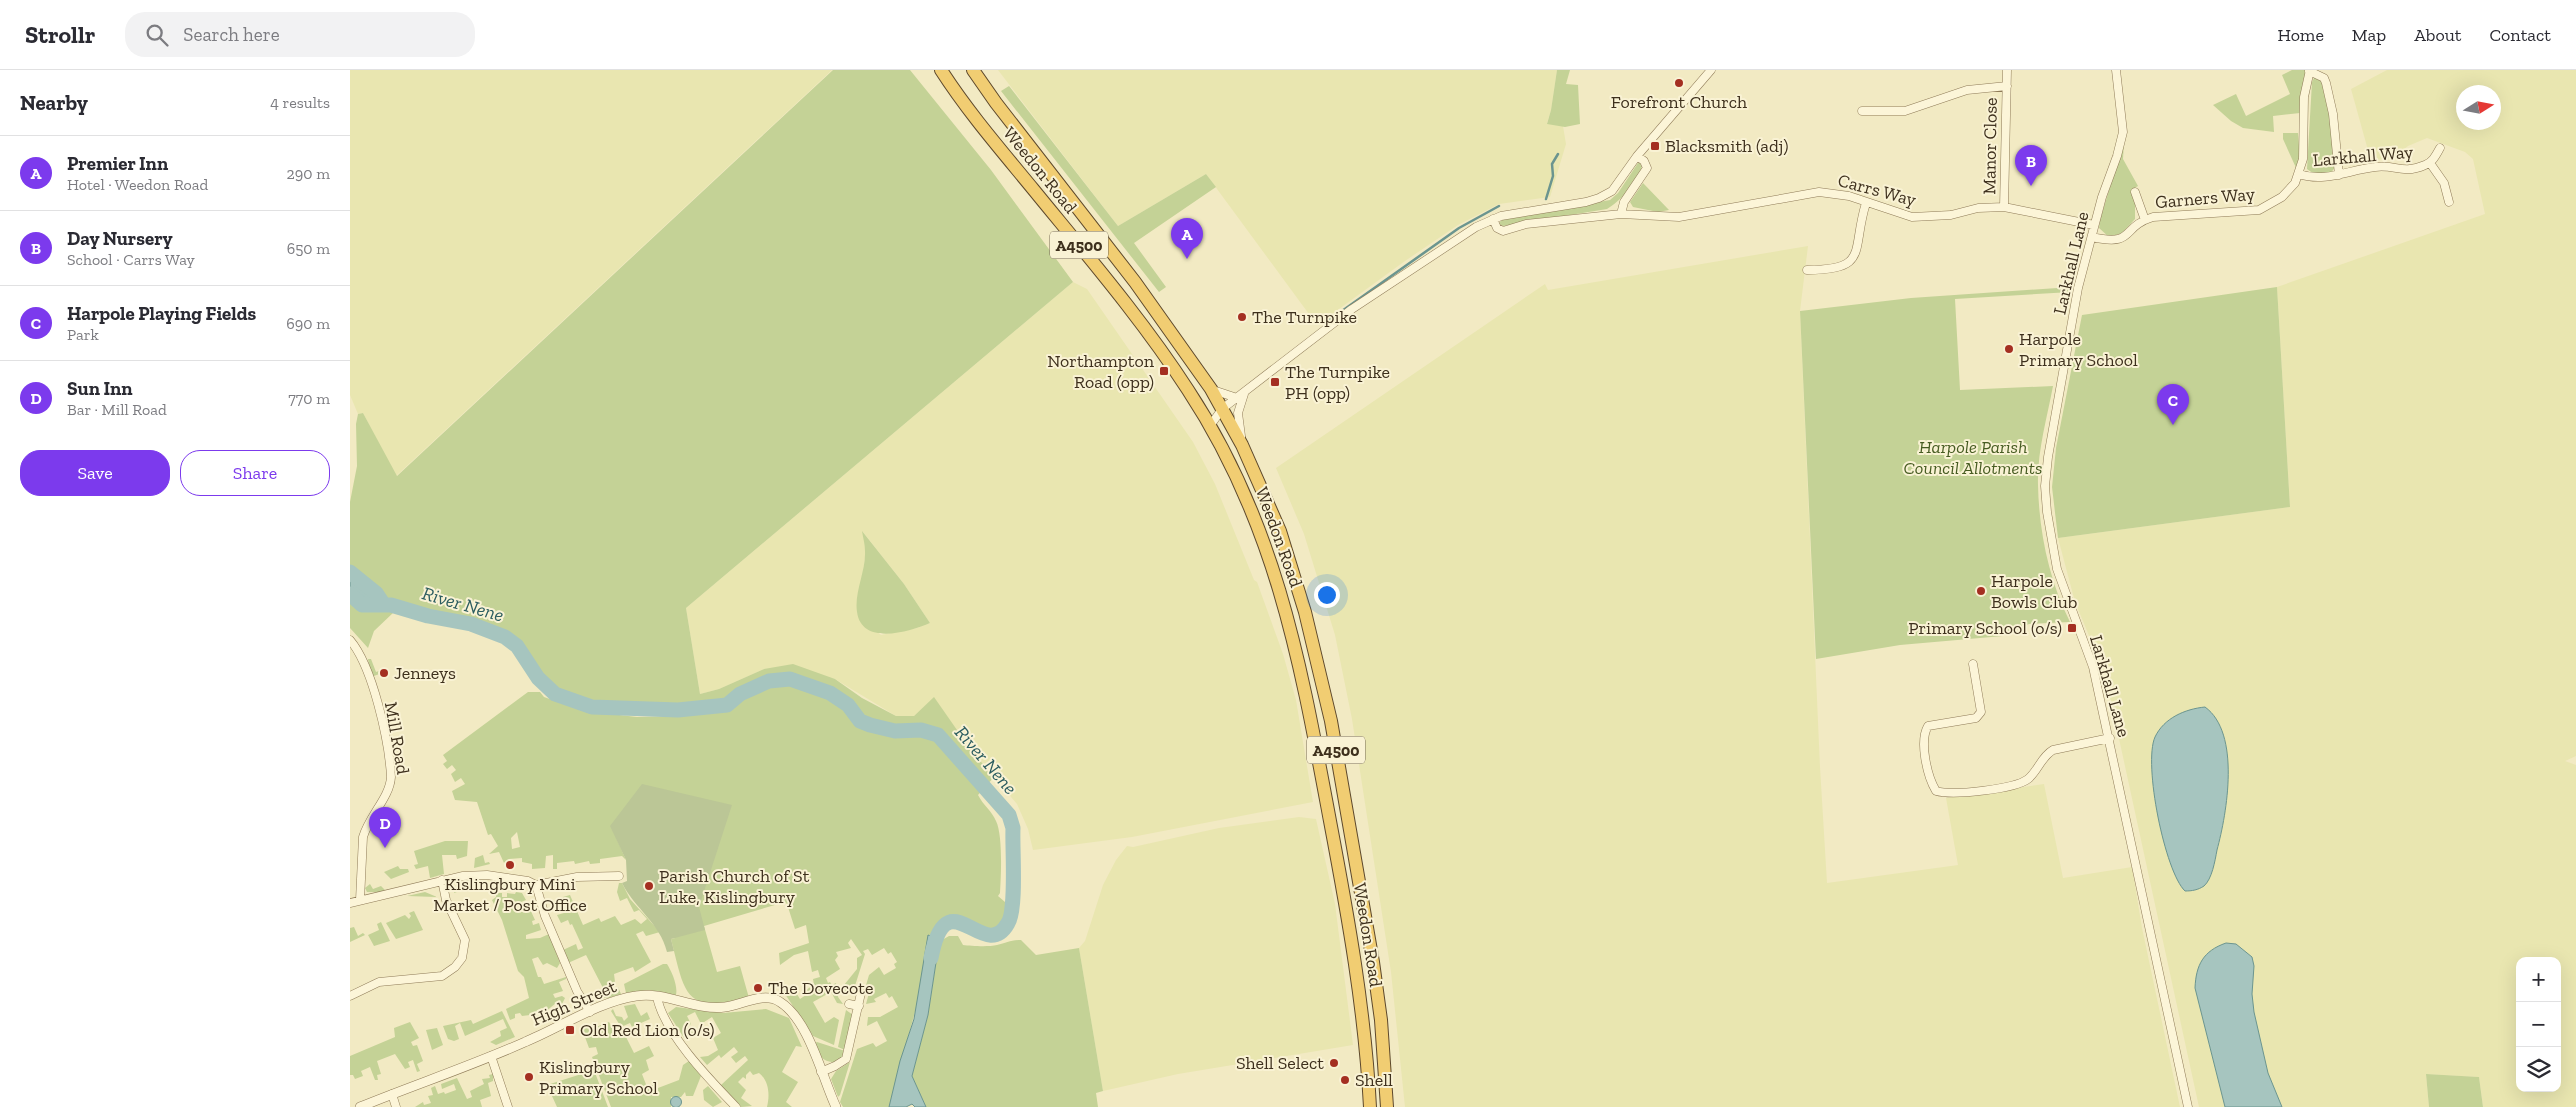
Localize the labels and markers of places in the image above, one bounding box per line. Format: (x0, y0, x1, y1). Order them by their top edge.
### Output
marker: Forefront Church (1673, 77, 1685, 89)
place label: Forefront Church (1611, 91, 1747, 113)
place label: Blacksmith (adj) (1665, 135, 1788, 157)
marker: Blacksmith (adj) (1649, 140, 1661, 152)
pin: B (2015, 145, 2047, 186)
pin: A (1171, 218, 1203, 259)
place label: The Turnpike (1252, 306, 1357, 328)
marker: The Turnpike (1236, 311, 1248, 323)
place label: Harpole Primary School (2019, 328, 2138, 371)
marker: Harpole Primary School (2003, 343, 2015, 355)
place label: Northampton Road (opp) (1047, 350, 1155, 393)
place label: The Turnpike PH (opp) (1285, 361, 1390, 404)
marker: Northampton Road (opp) (1158, 365, 1170, 377)
marker: The Turnpike PH (opp) (1269, 376, 1281, 388)
pin: C (2157, 384, 2189, 425)
place label: Harpole Bowls Club (1991, 570, 2077, 613)
marker: Harpole Bowls Club (1975, 585, 1987, 597)
place label: Primary School (o/s) (1908, 617, 2062, 639)
marker: Primary School (o/s) (2066, 622, 2078, 634)
place label: Jenneys (394, 662, 456, 684)
marker: Jenneys (378, 667, 390, 679)
pin: D (369, 807, 401, 848)
marker: Kislingbury Mini Market / Post Office (504, 859, 516, 871)
place label: Parish Church of St Luke, Kislingbury (659, 865, 810, 908)
place label: Kislingbury Mini Market / Post Office (433, 873, 587, 916)
marker: Parish Church of St Luke, Kislingbury (643, 880, 655, 892)
place label: The Dovecote (768, 977, 873, 999)
marker: The Dovecote (752, 982, 764, 994)
place label: Old Red Lion (o/s) (580, 1019, 714, 1041)
marker: Old Red Lion (o/s) (564, 1024, 576, 1036)
place label: Shell Select (1236, 1052, 1324, 1074)
place label: Kislingbury Primary School (539, 1056, 658, 1099)
marker: Shell Select (1328, 1057, 1340, 1069)
place label: Shell (1355, 1069, 1393, 1091)
marker: Kislingbury Primary School (523, 1071, 535, 1083)
marker: Shell (1339, 1074, 1351, 1086)

